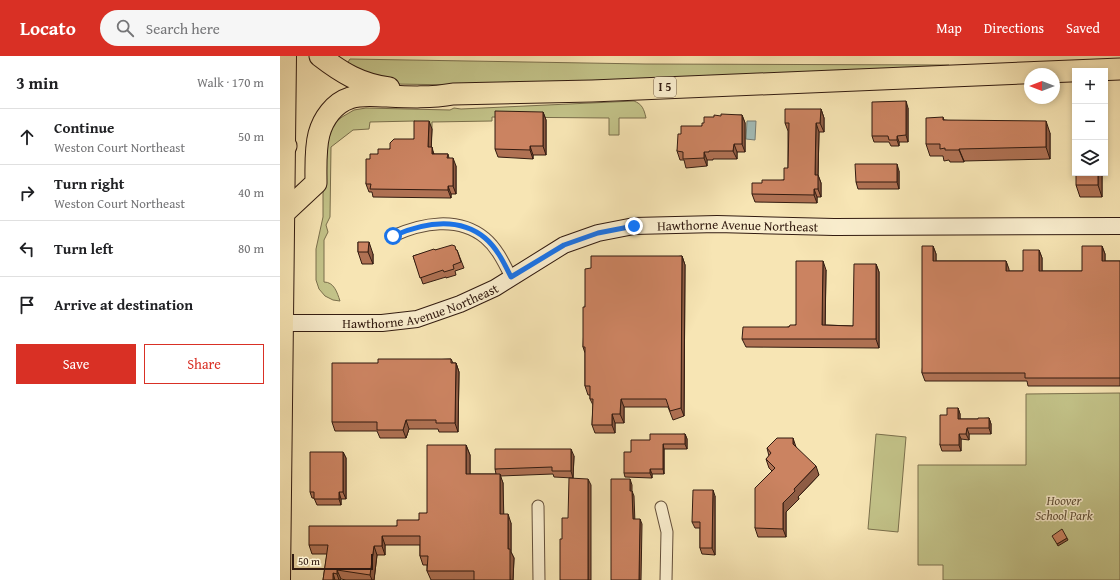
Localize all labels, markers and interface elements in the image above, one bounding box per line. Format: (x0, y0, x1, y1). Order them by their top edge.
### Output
search box (100, 10, 380, 46)
text: Locato (20, 14, 76, 42)
icon: search (114, 17, 136, 39)
text: Search here (146, 18, 220, 39)
text: Map (936, 18, 962, 38)
text: Directions (984, 18, 1044, 38)
text: Saved (1066, 18, 1100, 38)
north arrow (1024, 68, 1060, 104)
map controls (1072, 68, 1108, 176)
button: + (1072, 68, 1108, 104)
text: 3 min (16, 70, 58, 95)
text: Walk · 170 m (197, 73, 264, 92)
road number: I 5 (654, 77, 676, 97)
button: − (1072, 104, 1108, 140)
text: Continue (54, 117, 115, 138)
icon: ahead (16, 126, 38, 148)
text: 50 m (238, 127, 264, 146)
text: Weston Court Northeast (54, 138, 185, 157)
button: layers (1072, 140, 1108, 176)
text: Turn right (54, 173, 125, 194)
icon: right (16, 182, 38, 204)
text: 40 m (238, 183, 264, 202)
text: Weston Court Northeast (54, 194, 185, 213)
street label: Hawthorne Avenue Northeast (657, 215, 819, 237)
route end (625, 217, 643, 235)
route start (384, 227, 402, 245)
icon: left (16, 238, 38, 260)
text: Turn left (54, 238, 113, 259)
text: 80 m (238, 239, 264, 258)
street label: Hawthorne Avenue Northeast (342, 279, 503, 333)
icon: arrive (16, 294, 38, 316)
text: Arrive at destination (54, 294, 193, 315)
button: Save (16, 344, 136, 384)
button: Share (144, 344, 264, 384)
park label: Hoover School Park (1035, 491, 1093, 525)
scale bar (292, 552, 373, 571)
text: 50 m (298, 553, 320, 569)

